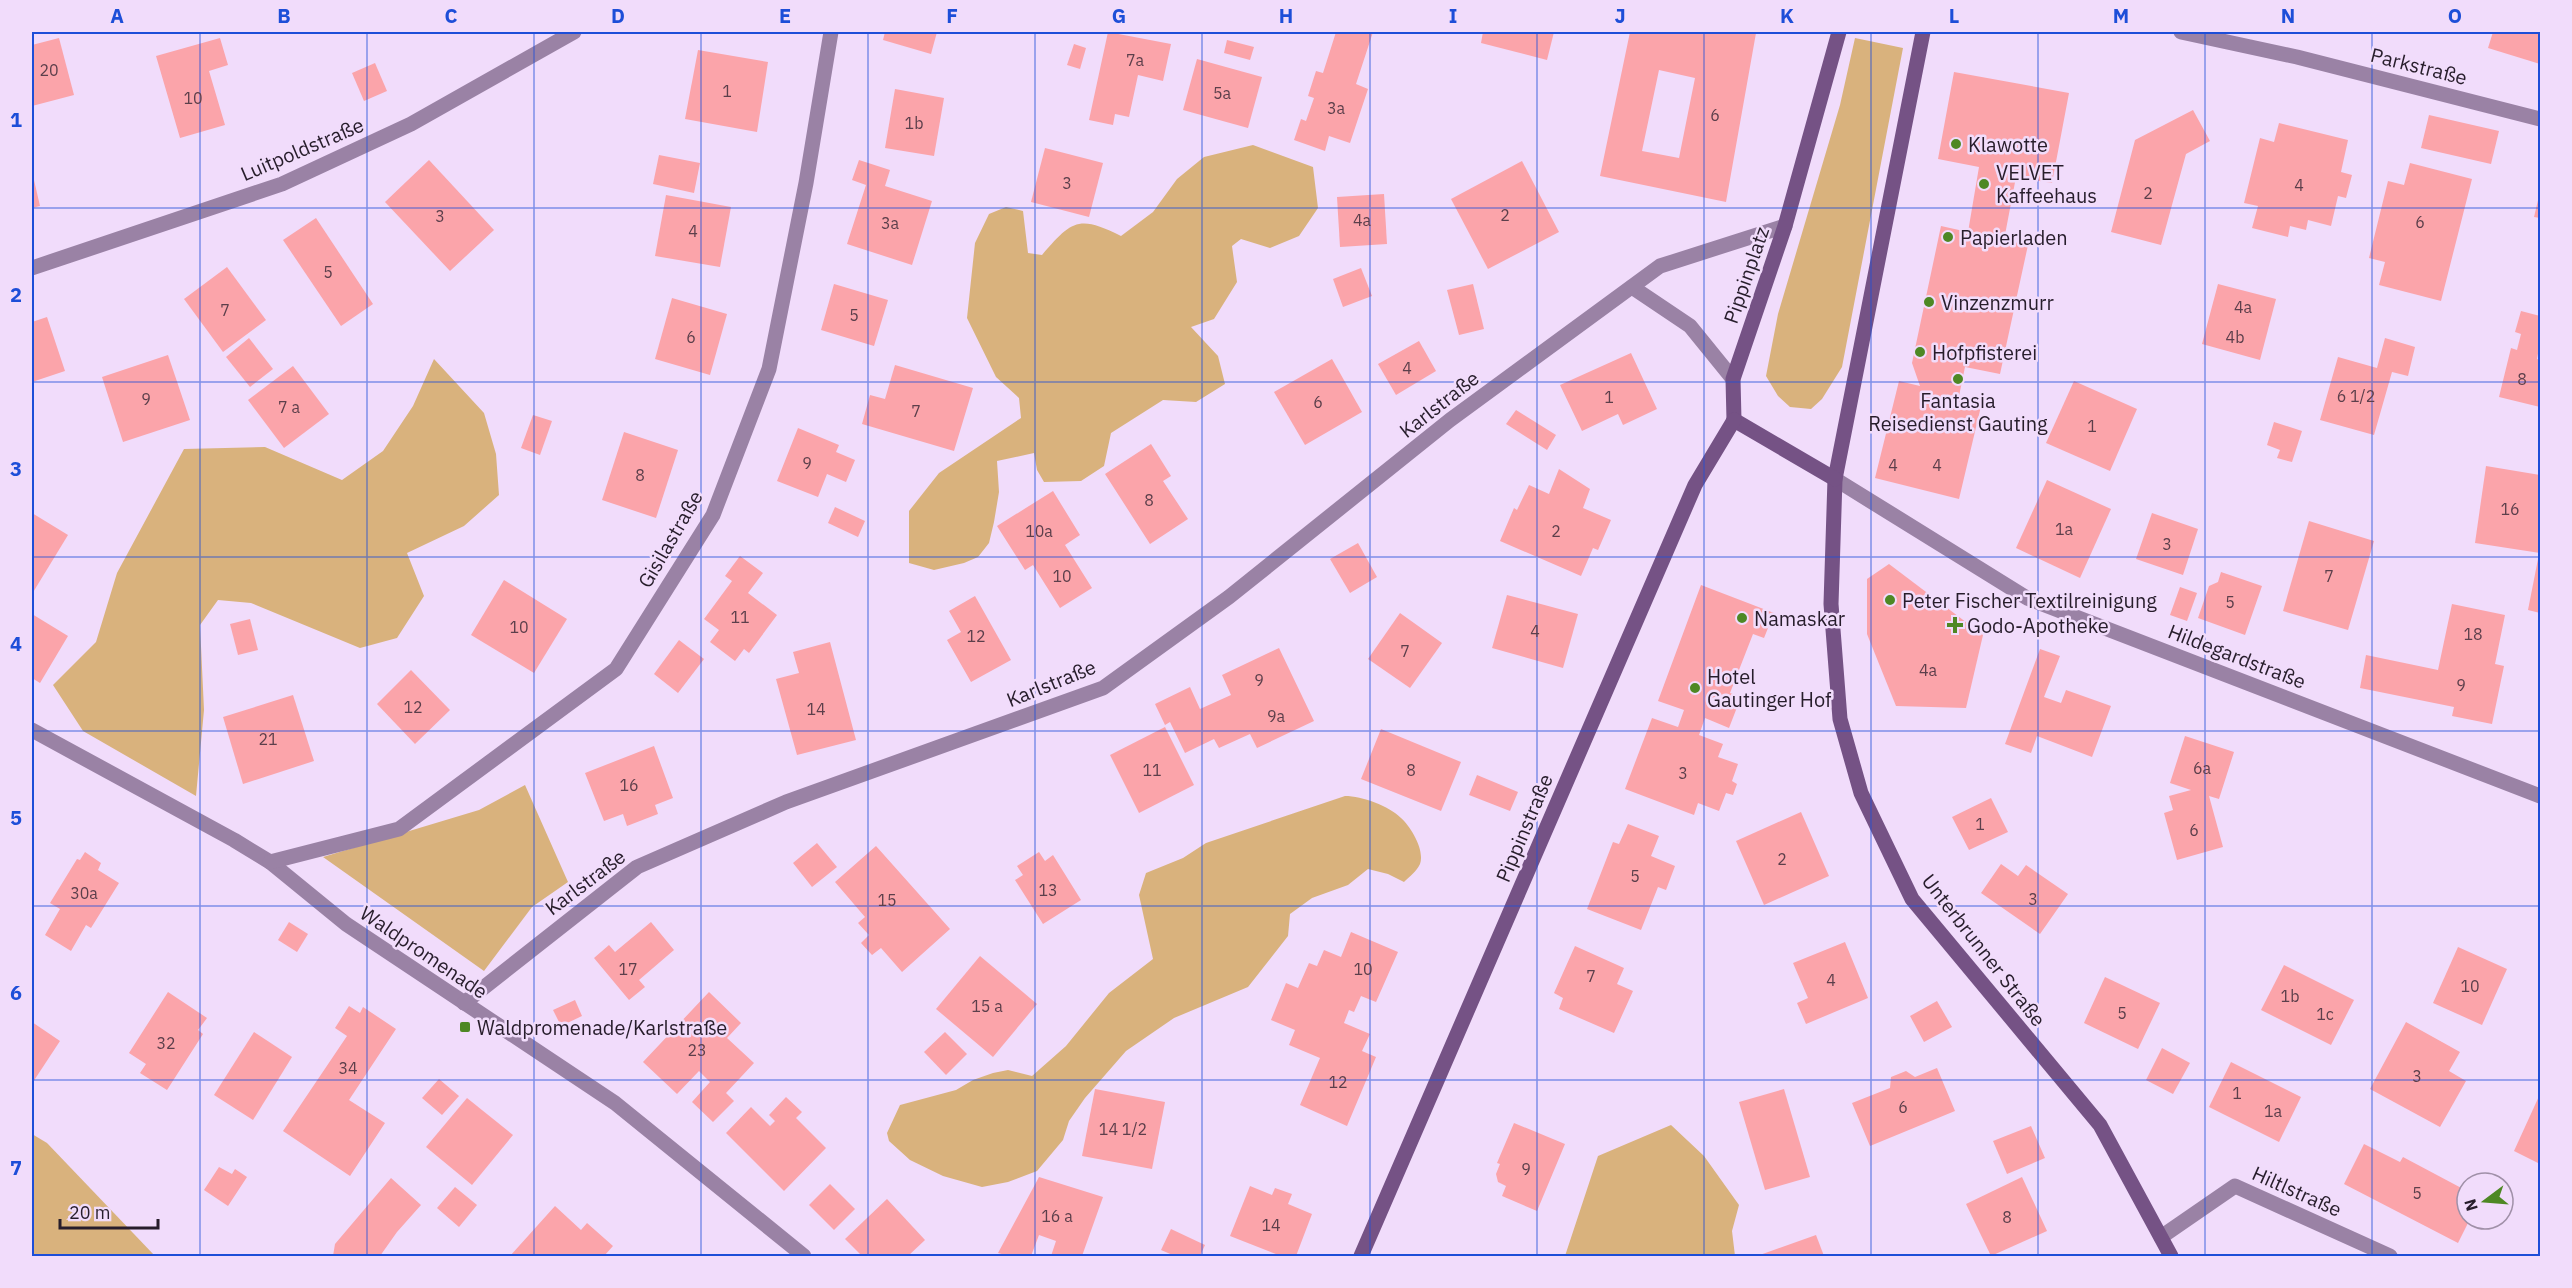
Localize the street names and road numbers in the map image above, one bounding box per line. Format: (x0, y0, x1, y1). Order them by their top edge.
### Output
street label: Parkstraße (2368, 41, 2470, 91)
street label: Luitpoldstraße (236, 111, 368, 187)
street label: Pippinplatz (1717, 223, 1775, 327)
street label: Karlstraße (1394, 364, 1484, 444)
street label: Gisilastraße (631, 485, 709, 593)
street label: Hildegardstraße (2164, 617, 2310, 695)
street label: Karlstraße (1002, 653, 1100, 713)
street label: Pippinstraße (1489, 770, 1559, 886)
street label: Karlstraße (539, 843, 631, 921)
street label: Unterbrunner Straße (1916, 868, 2052, 1032)
street label: Waldpromenade (355, 899, 493, 1005)
street label: Hiltlstraße (2248, 1159, 2346, 1223)

